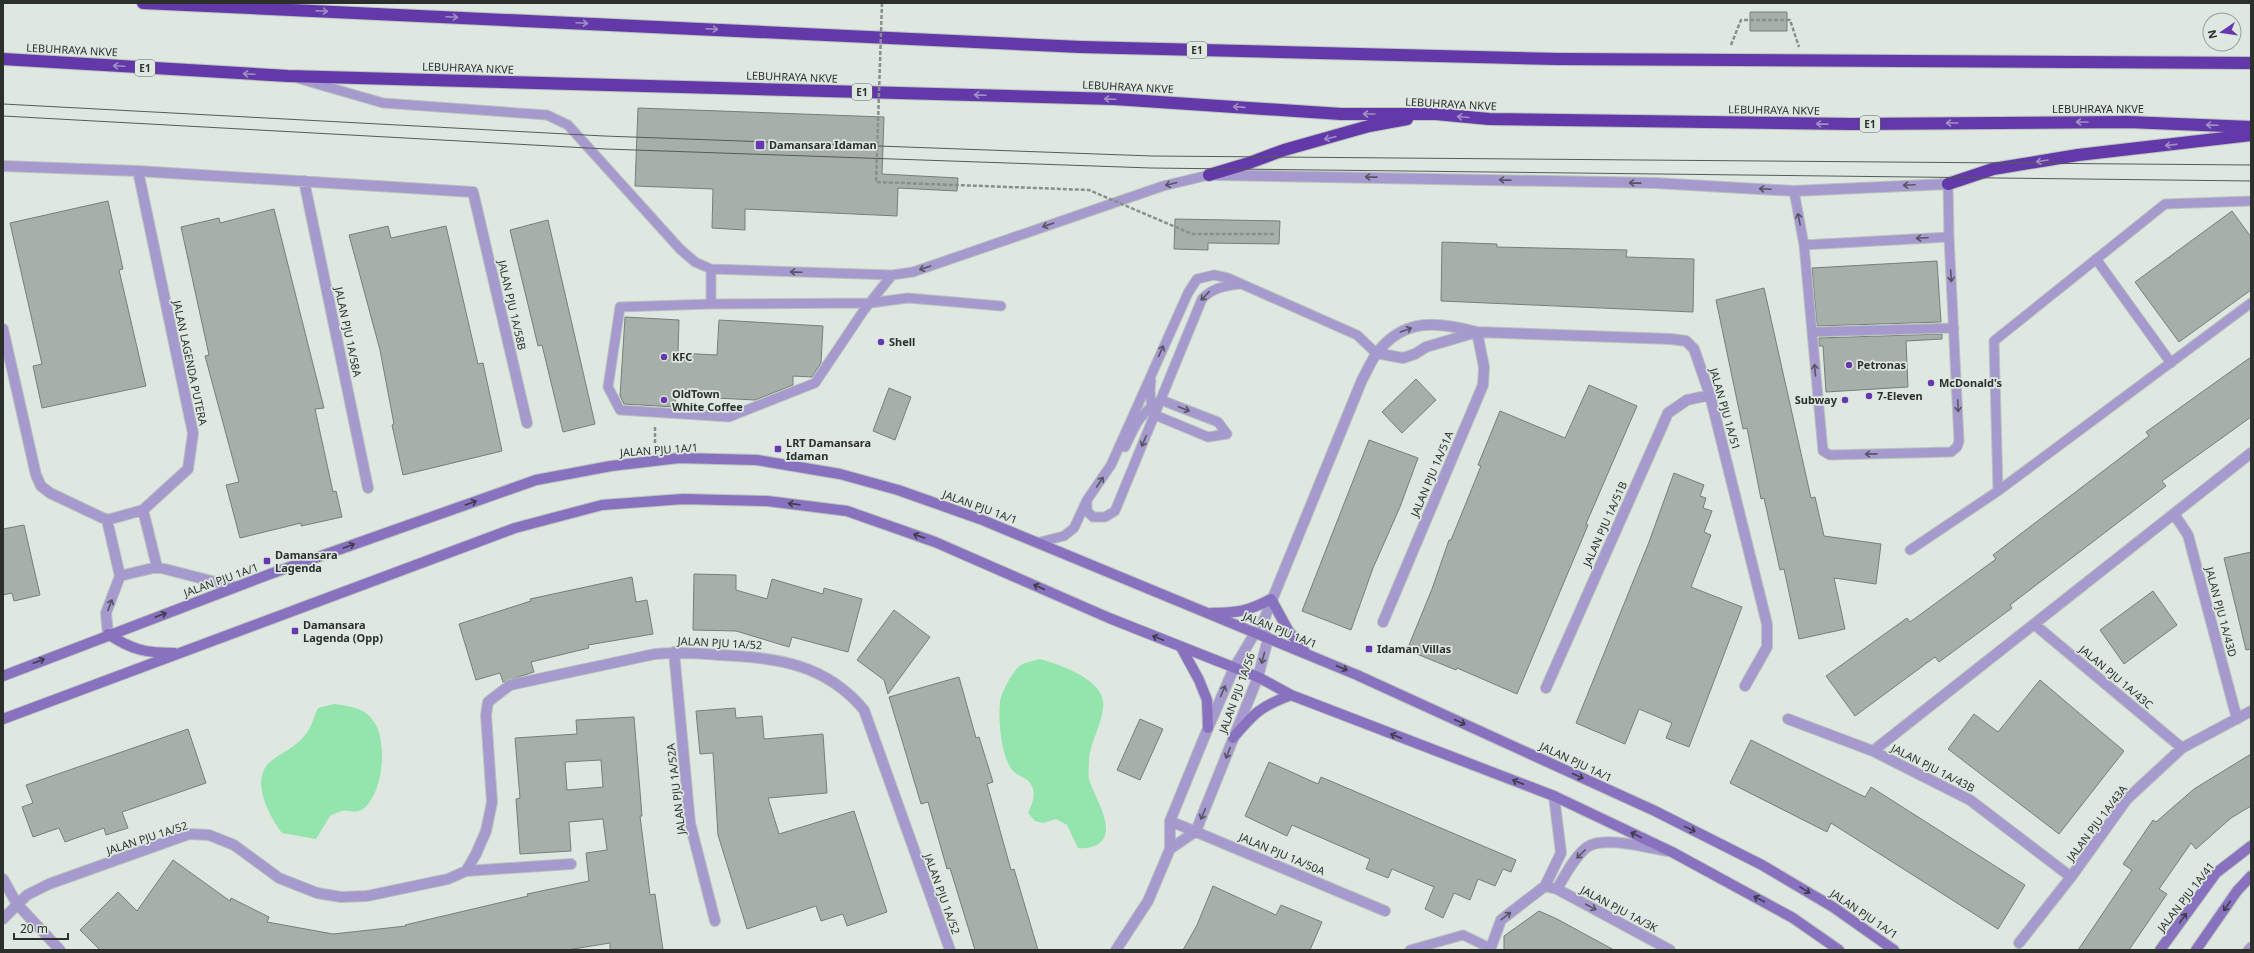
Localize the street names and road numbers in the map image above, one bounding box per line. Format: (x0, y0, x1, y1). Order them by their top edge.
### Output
street label: LEBUHRAYA NKVE (26, 40, 118, 59)
road number: E1 (1187, 42, 1207, 58)
street label: LEBUHRAYA NKVE (422, 58, 514, 77)
road number: E1 (135, 60, 155, 76)
street label: LEBUHRAYA NKVE (746, 67, 838, 86)
street label: LEBUHRAYA NKVE (1082, 77, 1174, 96)
road number: E1 (852, 84, 872, 100)
street label: LEBUHRAYA NKVE (1405, 94, 1497, 113)
street label: LEBUHRAYA NKVE (1728, 101, 1820, 118)
street label: LEBUHRAYA NKVE (2052, 101, 2144, 116)
road number: E1 (1860, 116, 1880, 132)
street label: JALAN PJU 1A/58B (495, 258, 530, 351)
street label: JALAN PJU 1A/58A (331, 285, 366, 379)
street label: JALAN LAGENDA PUTERA (170, 298, 211, 428)
street label: JALAN PJU 1A/51 (1706, 365, 1744, 452)
street label: JALAN PJU 1A/51A (1406, 428, 1457, 520)
street label: JALAN PJU 1A/1 (618, 439, 699, 460)
street label: JALAN PJU 1A/51B (1579, 479, 1630, 570)
street label: JALAN PJU 1A/1 (940, 486, 1020, 527)
street label: JALAN PJU 1A/1 (181, 559, 260, 600)
street label: JALAN PJU 1A/43D (2202, 564, 2241, 659)
street label: JALAN PJU 1A/1 (1240, 608, 1319, 651)
street label: JALAN PJU 1A/52 (676, 633, 763, 652)
street label: JALAN PJU 1A/43C (2076, 641, 2156, 712)
street label: JALAN PJU 1A/56 (1215, 651, 1258, 736)
street label: JALAN PJU 1A/1 (1537, 738, 1615, 785)
street label: JALAN PJU 1A/43B (1888, 740, 1978, 795)
street label: JALAN PJU 1A/52A (662, 742, 689, 836)
street label: JALAN PJU 1A/43A (2062, 781, 2131, 865)
street label: JALAN PJU 1A/52 (103, 817, 189, 858)
street label: JALAN PJU 1A/50A (1236, 828, 1328, 879)
street label: JALAN PJU 1A/52 (921, 851, 964, 936)
street label: JALAN PJU 1A/41 (2153, 859, 2218, 935)
street label: JALAN PJU 1A/3K (1577, 881, 1660, 935)
street label: JALAN PJU 1A/1 (1827, 885, 1901, 942)

